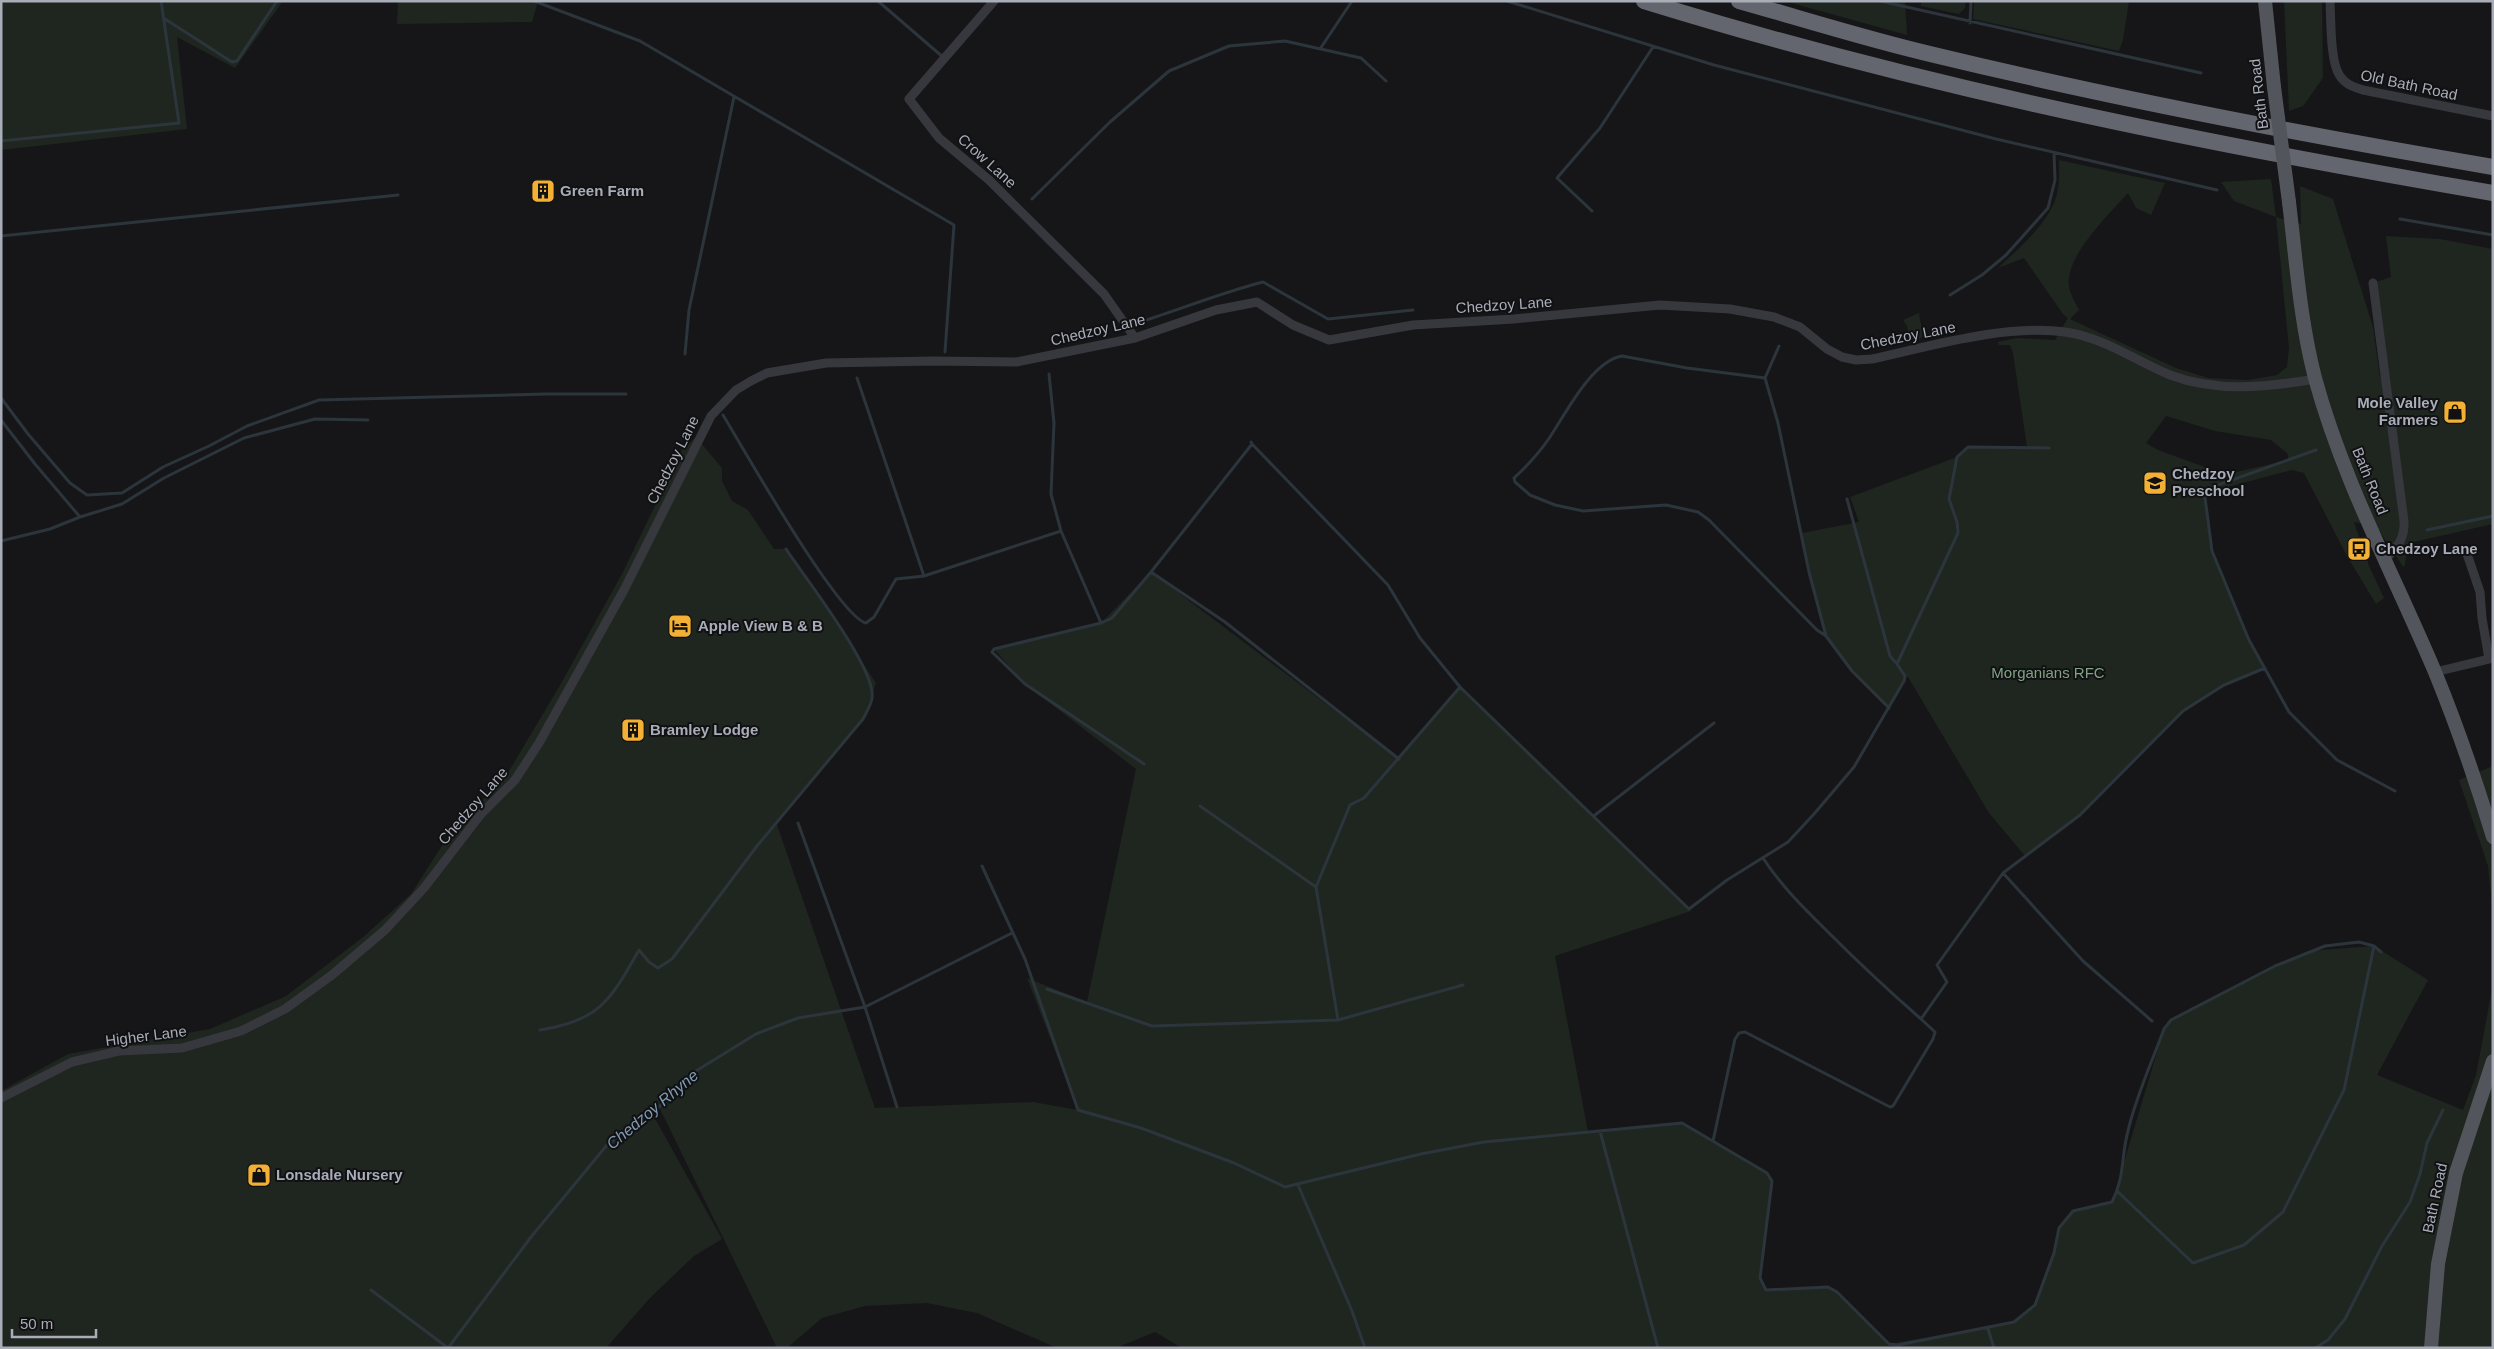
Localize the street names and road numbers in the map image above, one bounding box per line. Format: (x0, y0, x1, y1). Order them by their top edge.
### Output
street label: Bath Road (2246, 58, 2271, 130)
street label: Old Bath Road (2359, 66, 2459, 103)
street label: Crow Lane (955, 130, 1020, 191)
street label: Chedzoy Lane (1455, 293, 1553, 316)
street label: Chedzoy Lane (1049, 310, 1147, 349)
street label: Chedzoy Lane (1859, 318, 1957, 353)
street label: Chedzoy Lane (643, 413, 702, 507)
street label: Bath Road (2349, 445, 2392, 517)
street label: Chedzoy Lane (434, 764, 511, 848)
street label: Higher Lane (104, 1022, 188, 1049)
street label: Bath Road (2419, 1161, 2450, 1234)

